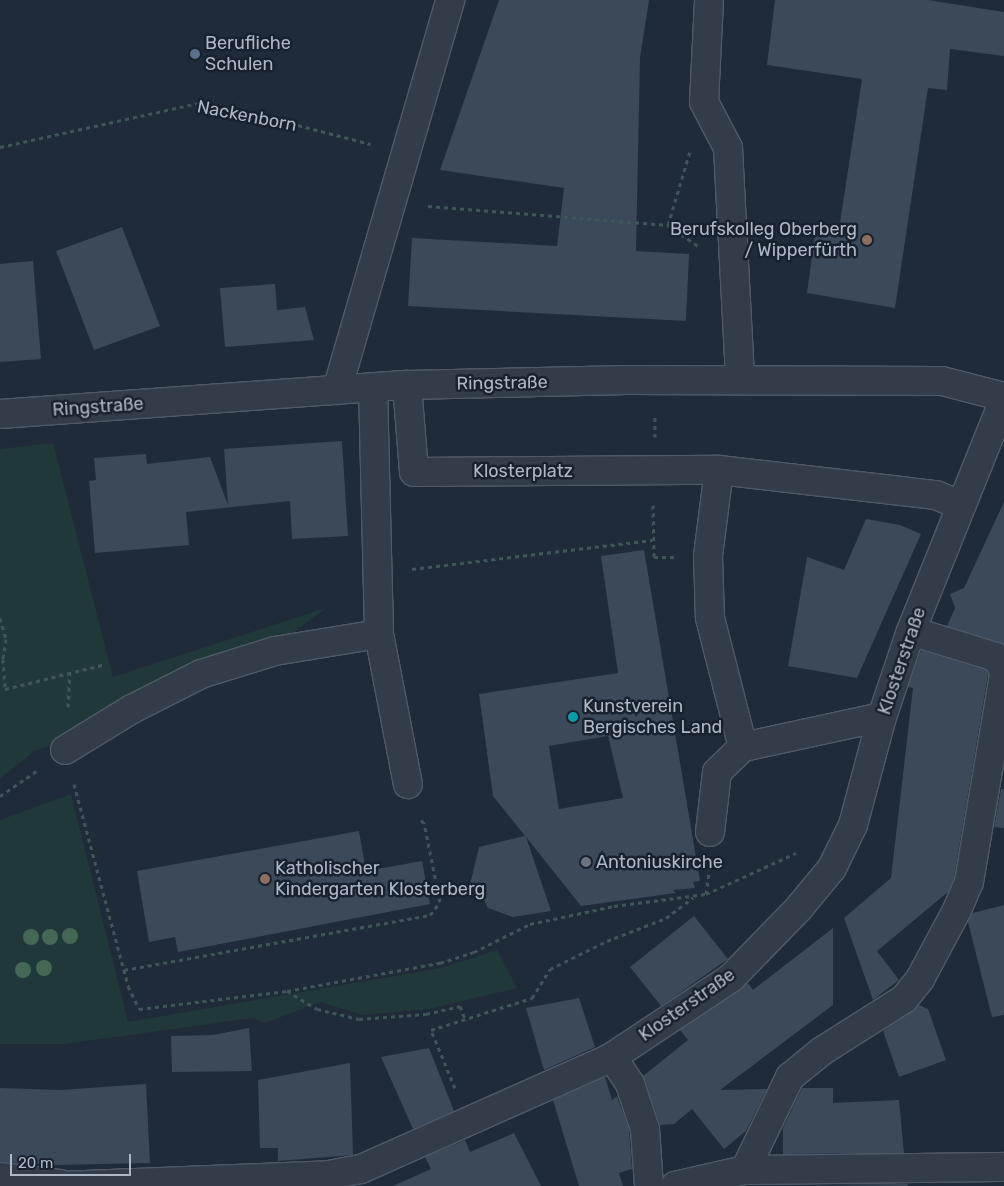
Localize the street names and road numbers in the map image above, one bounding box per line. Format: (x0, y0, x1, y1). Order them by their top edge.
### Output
street label: Nackenborn (195, 96, 299, 136)
street label: Ringstraße (456, 371, 548, 395)
street label: Ringstraße (52, 393, 144, 421)
street label: Klosterplatz (473, 460, 573, 482)
street label: Klosterstraße (874, 604, 930, 718)
street label: Klosterstraße (635, 964, 739, 1046)

